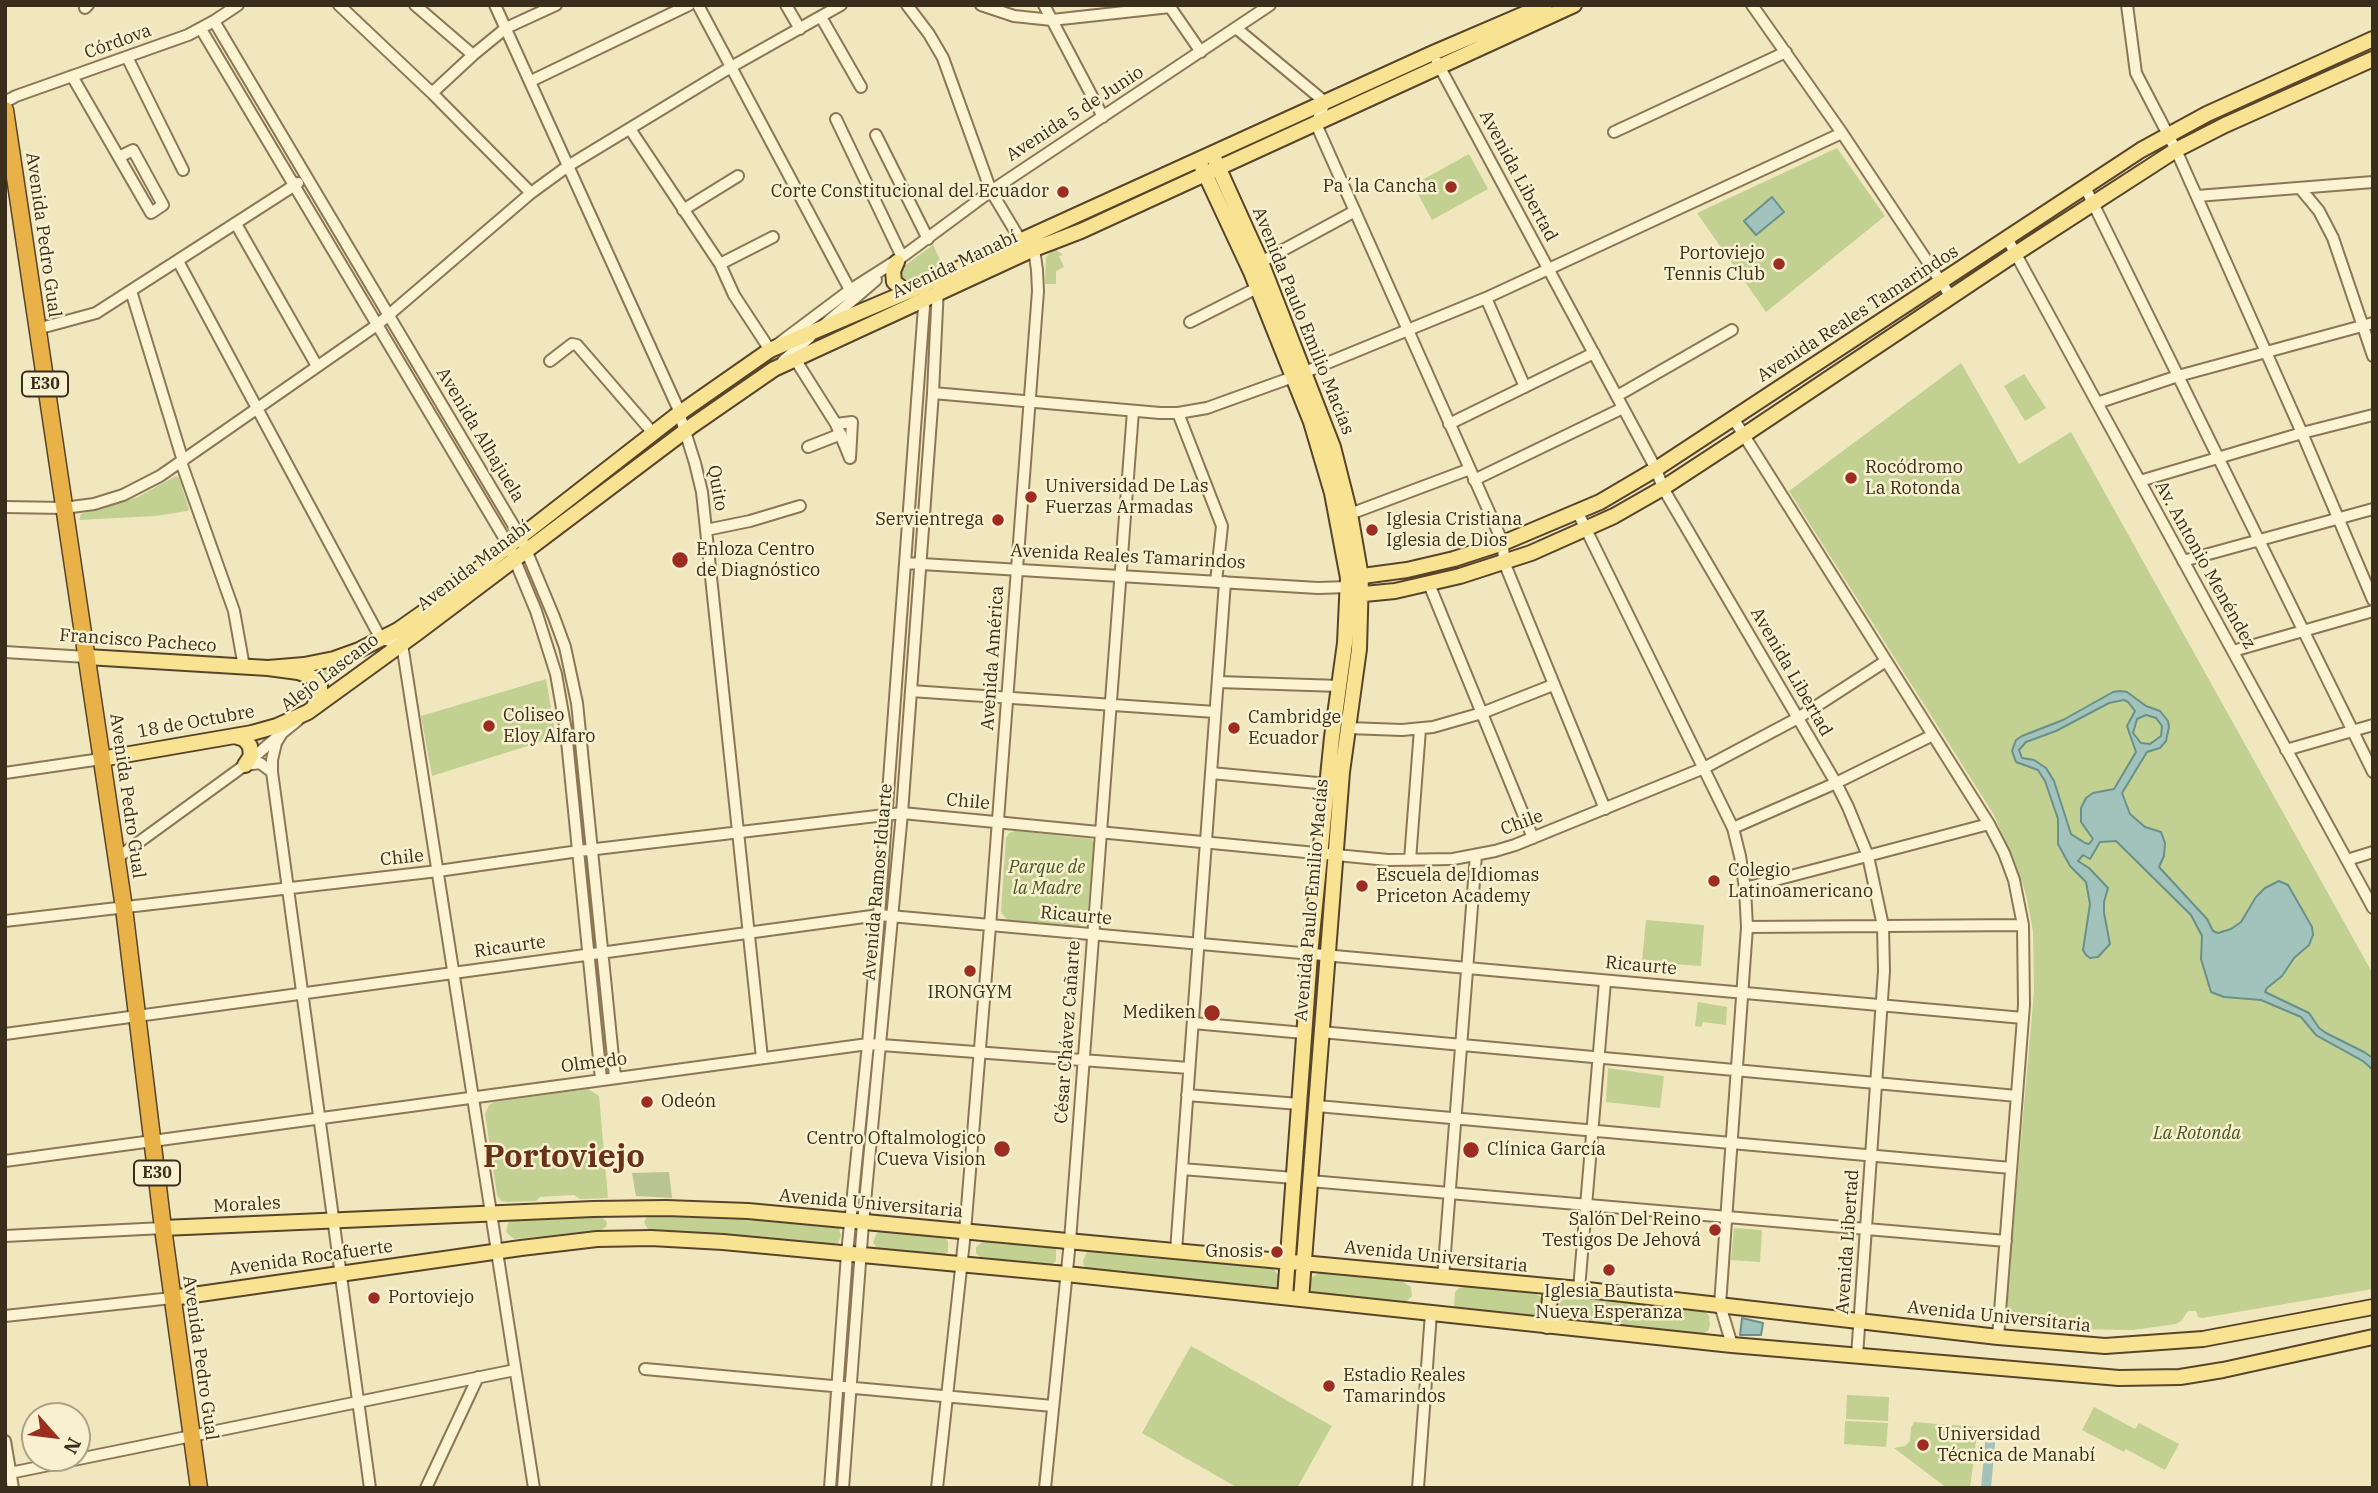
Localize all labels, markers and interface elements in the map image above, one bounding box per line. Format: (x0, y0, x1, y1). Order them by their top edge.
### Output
street label: Córdova (82, 20, 154, 64)
street label: Avenida 5 de Junio (1002, 62, 1148, 166)
street label: Avenida Libertad (1474, 107, 1562, 245)
street label: Avenida Pedro Gual (21, 151, 65, 319)
place label: Pa´la Cancha (1323, 176, 1437, 198)
marker: Pa´la Cancha (1443, 179, 1459, 195)
place label: Corte Constitucional del Ecuador (771, 181, 1049, 203)
marker: Corte Constitucional del Ecuador (1055, 184, 1071, 200)
street label: Avenida Paulo Emilio Macías (1247, 204, 1359, 438)
street label: Avenida Manabí (889, 226, 1021, 304)
street label: Avenida Reales Tamarindos (1753, 241, 1963, 387)
place label: Portoviejo Tennis Club (1664, 243, 1765, 286)
marker: Portoviejo Tennis Club (1771, 256, 1787, 272)
street label: Avenida Alhajuela (431, 364, 529, 506)
road number: E30 (22, 372, 68, 396)
place label: Rocódromo La Rotonda (1865, 457, 1963, 500)
street label: Quito (702, 463, 732, 513)
marker: Rocódromo La Rotonda (1843, 470, 1859, 486)
place label: Universidad De Las Fuerzas Armadas (1045, 476, 1209, 518)
street label: Av. Antonio Menéndez (2150, 477, 2260, 653)
marker: Universidad De Las Fuerzas Armadas (1023, 489, 1039, 505)
place label: Servientrega (875, 509, 984, 531)
place label: Iglesia Cristiana Iglesia de Dios (1386, 509, 1522, 552)
marker: Servientrega (990, 512, 1006, 528)
street label: Avenida Manabí (413, 516, 535, 616)
marker: Iglesia Cristiana Iglesia de Dios (1364, 522, 1380, 538)
place label: Enloza Centro de Diagnóstico (696, 539, 820, 582)
street label: Avenida Reales Tamarindos (1010, 540, 1246, 574)
marker: Enloza Centro de Diagnóstico (670, 550, 690, 570)
street label: Avenida América (977, 585, 1009, 731)
street label: Avenida Libertad (1745, 604, 1837, 740)
street label: Francisco Pacheco (59, 625, 217, 657)
street label: Alejo Lascano (277, 629, 383, 717)
street label: 18 de Octubre (136, 701, 256, 743)
place label: Coliseo Eloy Alfaro (503, 705, 595, 748)
place label: Cambridge Ecuador (1248, 707, 1341, 750)
street label: Avenida Pedro Gual (105, 712, 149, 880)
marker: Coliseo Eloy Alfaro (481, 718, 497, 734)
marker: Cambridge Ecuador (1226, 720, 1242, 736)
street label: Avenida Paulo Emilio Macías (1291, 778, 1333, 1022)
street label: Avenida Ramos Iduarte (859, 783, 897, 981)
street label: Chile (945, 789, 991, 815)
street label: Chile (1498, 805, 1546, 841)
street label: Chile (379, 845, 425, 871)
park label: Parque de la Madre (1009, 857, 1085, 900)
place label: Colegio Latinoamericano (1728, 860, 1873, 903)
place label: Escuela de Idiomas Priceton Academy (1376, 865, 1539, 908)
marker: Colegio Latinoamericano (1706, 873, 1722, 889)
marker: Escuela de Idiomas Priceton Academy (1354, 878, 1370, 894)
street label: Ricaurte (1039, 902, 1113, 930)
street label: Ricaurte (473, 931, 547, 963)
street label: César Chávez Cañarte (1051, 940, 1085, 1124)
street label: Ricaurte (1604, 952, 1678, 980)
marker: IRONGYM (962, 963, 978, 979)
place label: IRONGYM (928, 982, 1012, 1004)
place label: Mediken (1122, 1002, 1196, 1024)
marker: Mediken (1202, 1003, 1222, 1023)
street label: Olmedo (560, 1048, 628, 1078)
place label: Odeón (661, 1091, 716, 1113)
marker: Odeón (639, 1094, 655, 1110)
park label: La Rotonda (2153, 1123, 2241, 1145)
place label: Centro Oftalmologico Cueva Vision (806, 1128, 986, 1170)
district label: Portoviejo (483, 1139, 645, 1177)
marker: Centro Oftalmologico Cueva Vision (992, 1139, 1012, 1159)
place label: Clínica García (1487, 1139, 1606, 1161)
marker: Clínica García (1461, 1140, 1481, 1160)
road number: E30 (134, 1161, 180, 1186)
street label: Avenida Libertad (1832, 1169, 1864, 1315)
street label: Avenida Universitaria (778, 1185, 964, 1223)
street label: Morales (213, 1192, 281, 1218)
place label: Salón Del Reino Testigos De Jehová (1542, 1209, 1701, 1252)
marker: Salón Del Reino Testigos De Jehová (1707, 1222, 1723, 1238)
street label: Avenida Rocafuerte (228, 1236, 394, 1280)
street label: Avenida Universitaria (1343, 1237, 1529, 1277)
place label: Gnosis (1205, 1241, 1263, 1263)
marker: Gnosis (1269, 1244, 1285, 1260)
marker: Iglesia Bautista Nueva Esperanza (1601, 1262, 1617, 1278)
street label: Avenida Pedro Gual (178, 1274, 222, 1442)
place label: Iglesia Bautista Nueva Esperanza (1535, 1281, 1683, 1324)
place label: Portoviejo (388, 1287, 474, 1309)
marker: Portoviejo (366, 1290, 382, 1306)
street label: Avenida Universitaria (1906, 1297, 2092, 1337)
place label: Estadio Reales Tamarindos (1343, 1365, 1466, 1408)
marker: Estadio Reales Tamarindos (1321, 1378, 1337, 1394)
north arrow (21, 1402, 91, 1472)
place label: Universidad Técnica de Manabí (1937, 1424, 2095, 1466)
text: N (59, 1434, 87, 1458)
marker: Universidad Técnica de Manabí (1915, 1437, 1931, 1453)

